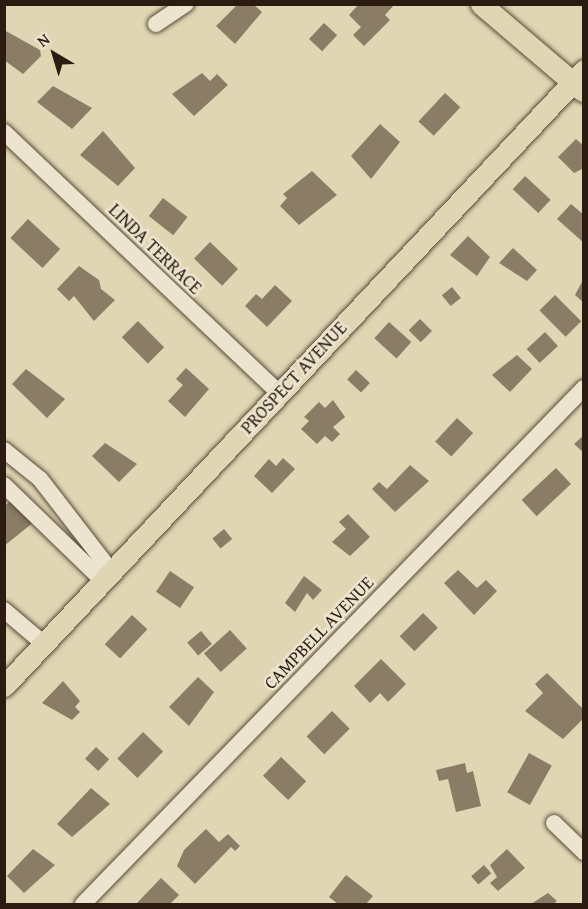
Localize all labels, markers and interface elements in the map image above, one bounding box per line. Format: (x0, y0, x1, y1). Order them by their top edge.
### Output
north arrow (24, 24, 84, 84)
text: N (31, 27, 55, 53)
street label: LINDA TERRACE (104, 199, 206, 299)
street label: PROSPECT AVENUE (236, 317, 352, 439)
street label: CAMPBELL AVENUE (260, 572, 378, 694)

